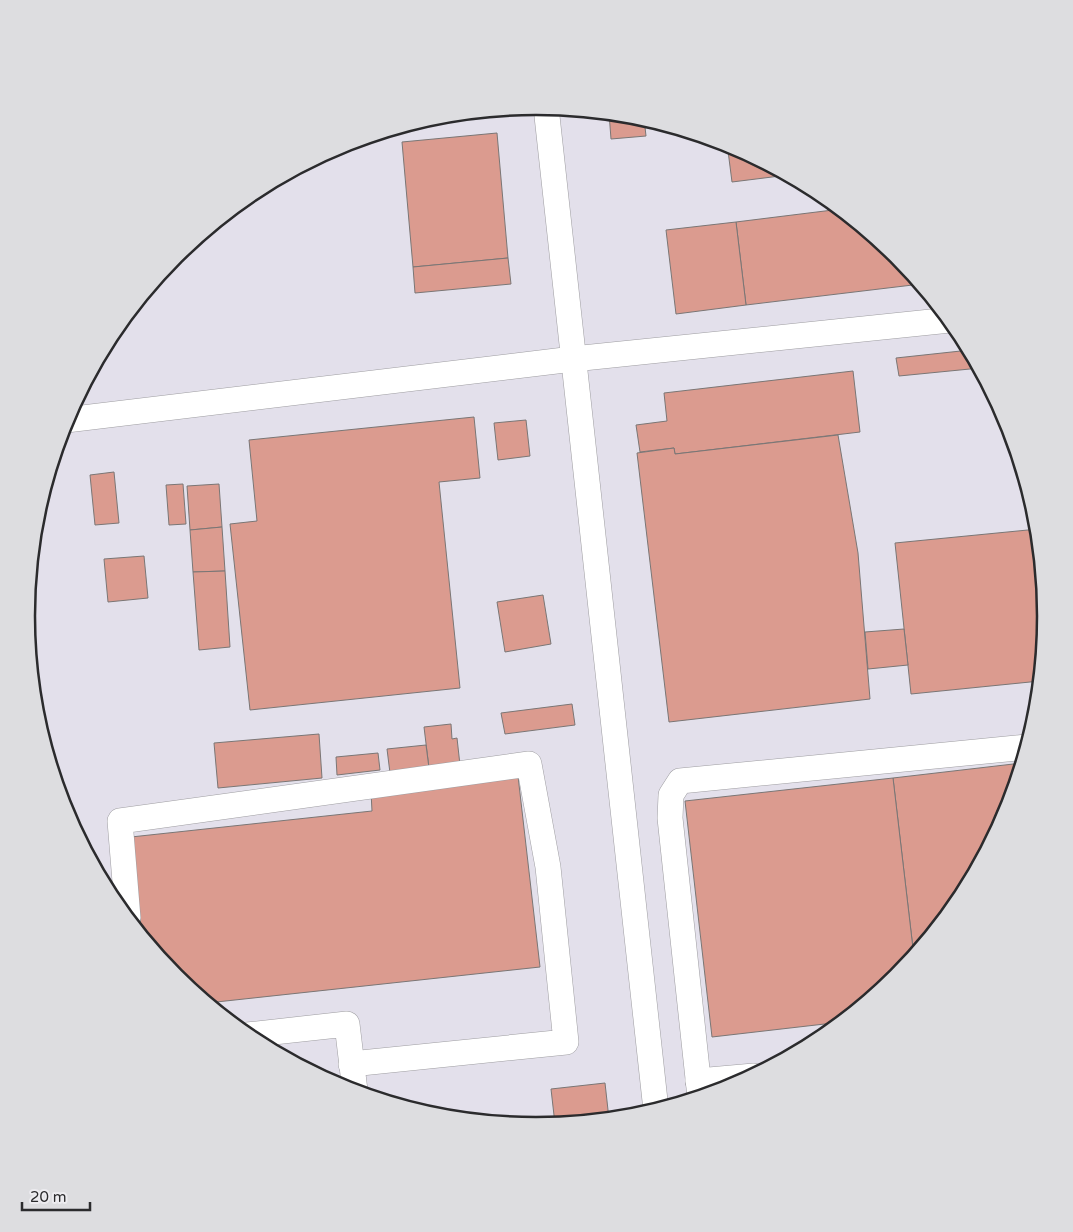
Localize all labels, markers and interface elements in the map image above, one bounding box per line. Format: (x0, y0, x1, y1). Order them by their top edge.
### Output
scale bar (22, 1180, 90, 1212)
text: 20 m (30, 1188, 67, 1206)

